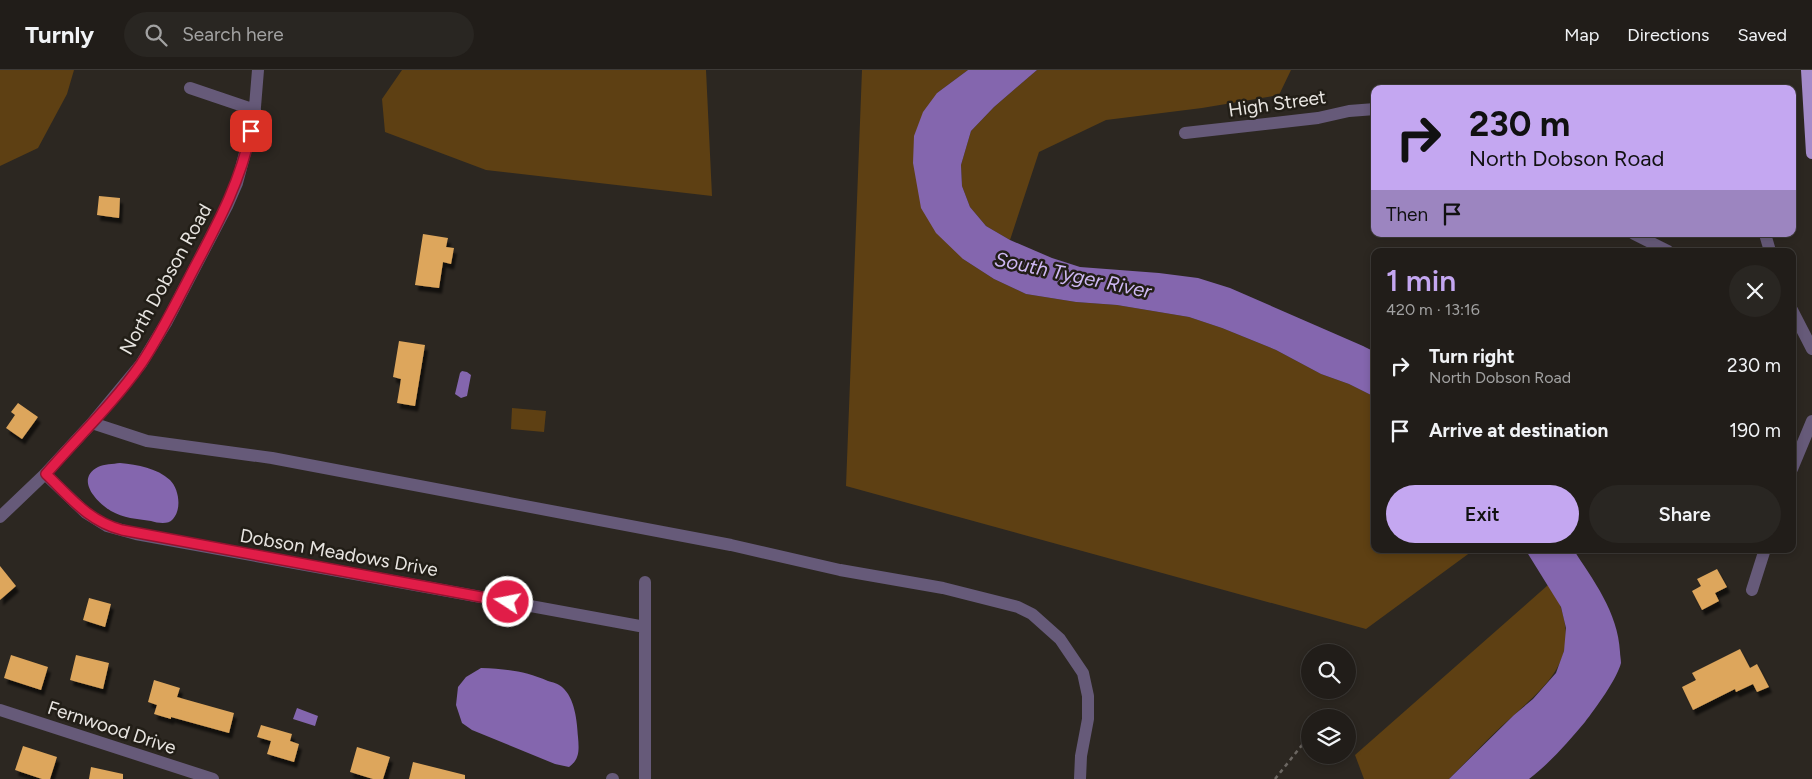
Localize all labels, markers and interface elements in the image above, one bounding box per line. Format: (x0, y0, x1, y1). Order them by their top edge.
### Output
search box (124, 12, 474, 57)
text: Turnly (25, 20, 94, 49)
icon: search (142, 21, 170, 49)
text: Search here (182, 23, 284, 46)
text: Map (1564, 24, 1599, 46)
text: Directions (1627, 24, 1709, 46)
text: Saved (1737, 24, 1787, 46)
street label: High Street (1227, 85, 1327, 122)
text: 230 m (1469, 103, 1570, 145)
icon: right (1386, 105, 1451, 170)
pin (230, 110, 272, 152)
icon: arrive (237, 117, 265, 145)
text: North Dobson Road (1469, 145, 1664, 172)
street label: North Dobson Road (114, 200, 216, 359)
icon: arrive (1438, 200, 1466, 228)
text: Then (1386, 203, 1428, 226)
water label: South Tyger River (993, 247, 1155, 304)
text: 1 min (1386, 262, 1456, 299)
button: close (1729, 265, 1781, 317)
text: 420 m · 13:16 (1386, 300, 1480, 319)
text: Turn right (1429, 345, 1515, 368)
icon: right (1386, 352, 1414, 380)
text: 230 m (1727, 354, 1781, 377)
text: North Dobson Road (1429, 368, 1571, 387)
icon: arrive (1386, 417, 1414, 445)
text: Arrive at destination (1429, 419, 1608, 442)
text: 190 m (1729, 419, 1781, 442)
button: Exit (1386, 485, 1579, 543)
button: Share (1589, 485, 1781, 543)
street label: Dobson Meadows Drive (238, 524, 440, 581)
position arrow (481, 575, 533, 627)
map controls (1301, 644, 1356, 764)
button: search (1301, 644, 1356, 699)
street label: Fernwood Drive (45, 696, 179, 759)
button: layers (1301, 709, 1356, 764)

